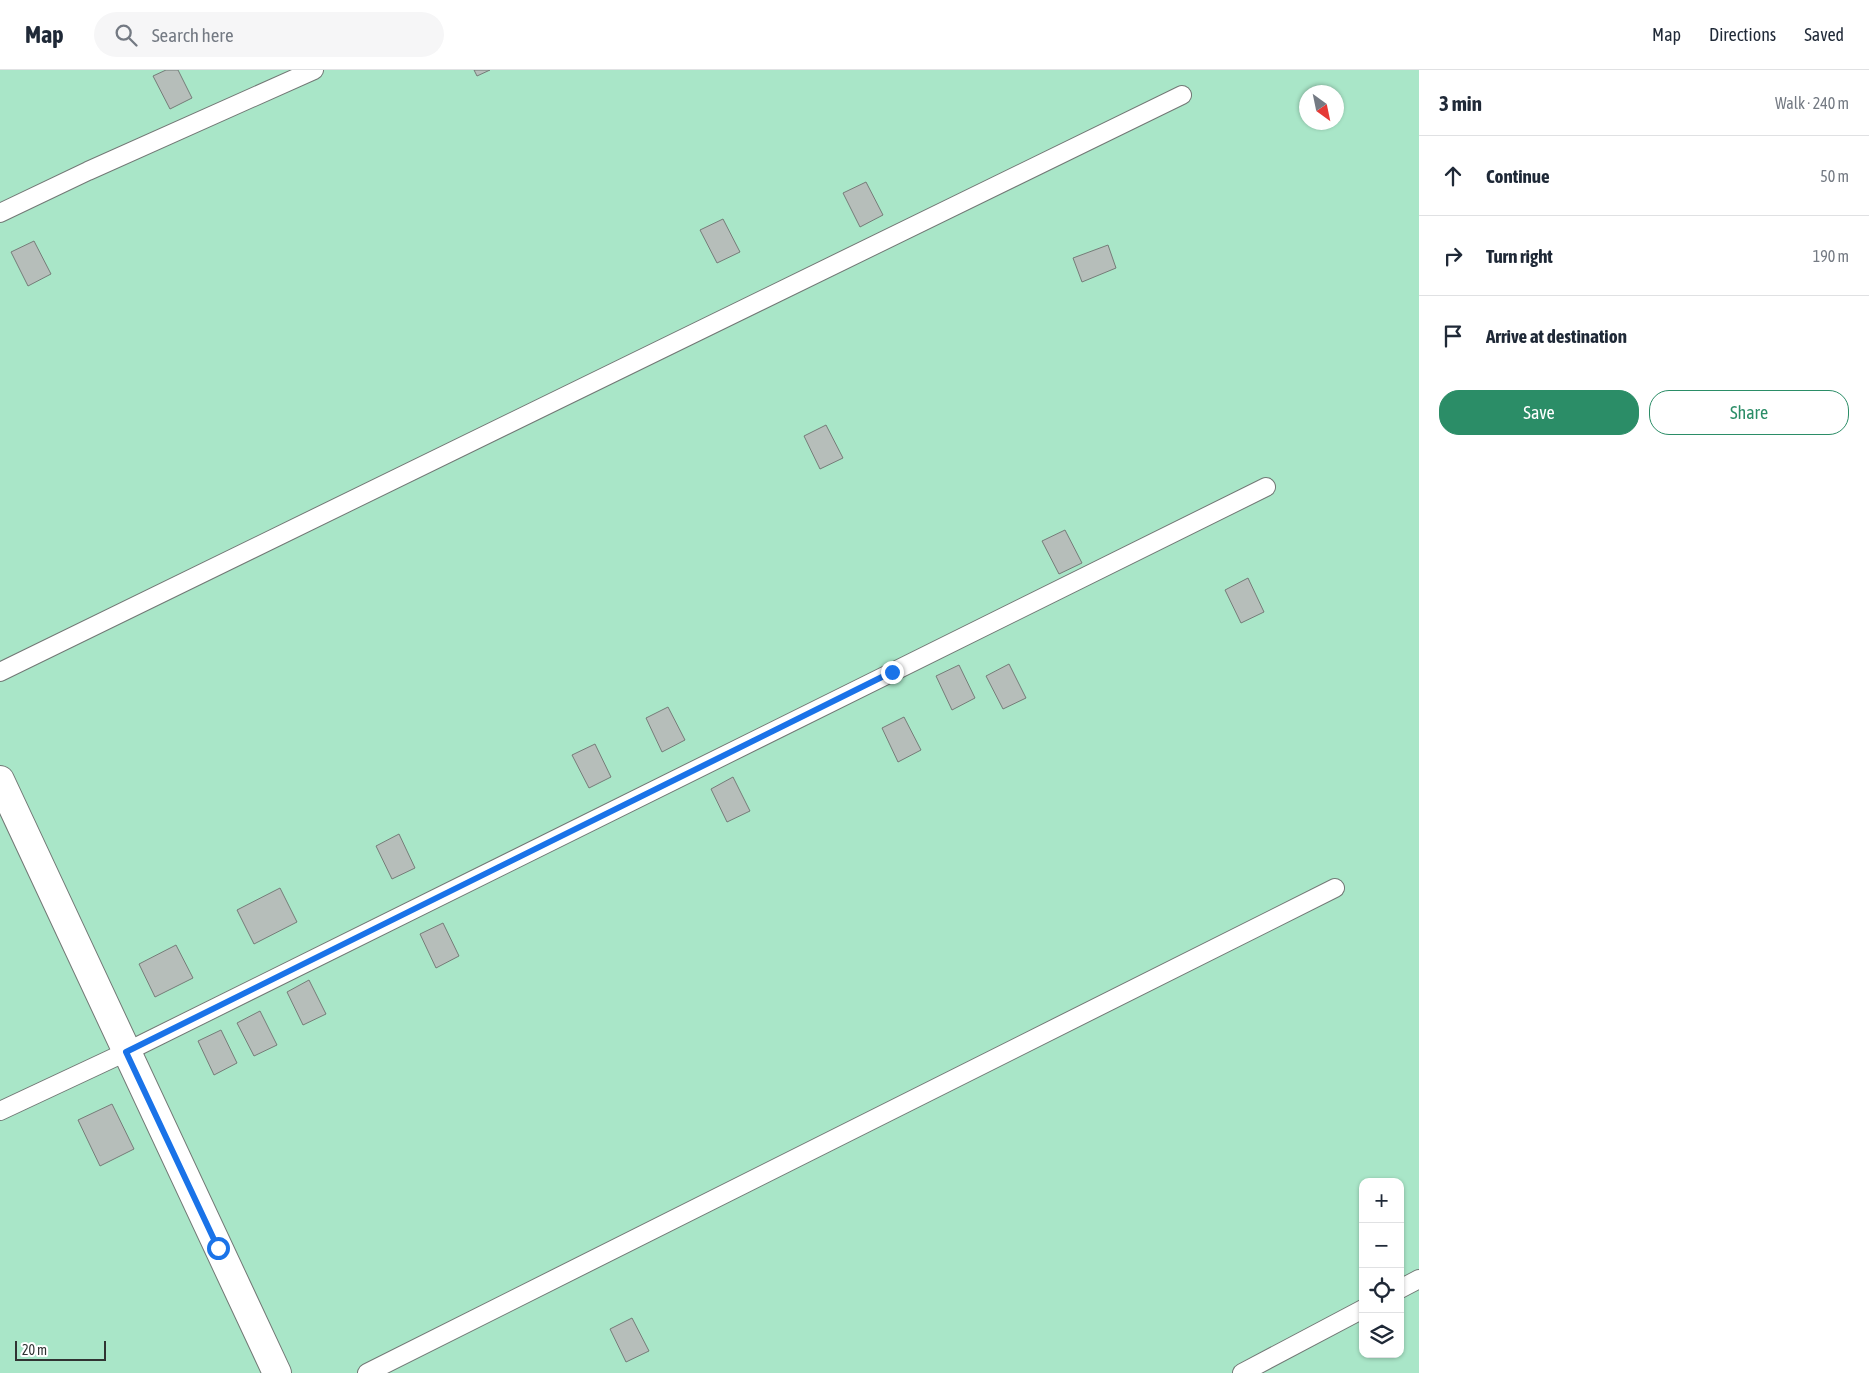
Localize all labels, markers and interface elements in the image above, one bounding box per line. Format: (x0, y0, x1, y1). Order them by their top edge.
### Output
search box (94, 12, 444, 57)
text: Map (25, 21, 64, 48)
icon: search (112, 21, 140, 49)
text: Search here (152, 24, 234, 46)
text: Map (1652, 24, 1681, 45)
text: Directions (1709, 24, 1776, 45)
text: Saved (1804, 24, 1844, 45)
north arrow (1299, 85, 1344, 130)
text: 3 min (1439, 91, 1482, 115)
text: Walk · 240 m (1775, 94, 1849, 112)
icon: ahead (1439, 162, 1467, 190)
text: Continue (1486, 165, 1550, 187)
text: 50 m (1820, 167, 1849, 185)
icon: right (1439, 242, 1467, 270)
text: Turn right (1486, 245, 1553, 267)
text: 190 m (1813, 247, 1849, 265)
icon: arrive (1439, 322, 1467, 350)
text: Arrive at destination (1486, 325, 1627, 347)
button: Save (1439, 390, 1639, 435)
button: Share (1649, 390, 1849, 435)
route end (881, 661, 904, 684)
map controls (1359, 1178, 1404, 1358)
button: + (1359, 1178, 1404, 1223)
button: − (1359, 1223, 1404, 1268)
route start (207, 1237, 230, 1260)
button: locate (1359, 1268, 1404, 1313)
button: layers (1359, 1313, 1404, 1358)
scale bar (15, 1338, 106, 1361)
text: 20 m (22, 1342, 47, 1358)

